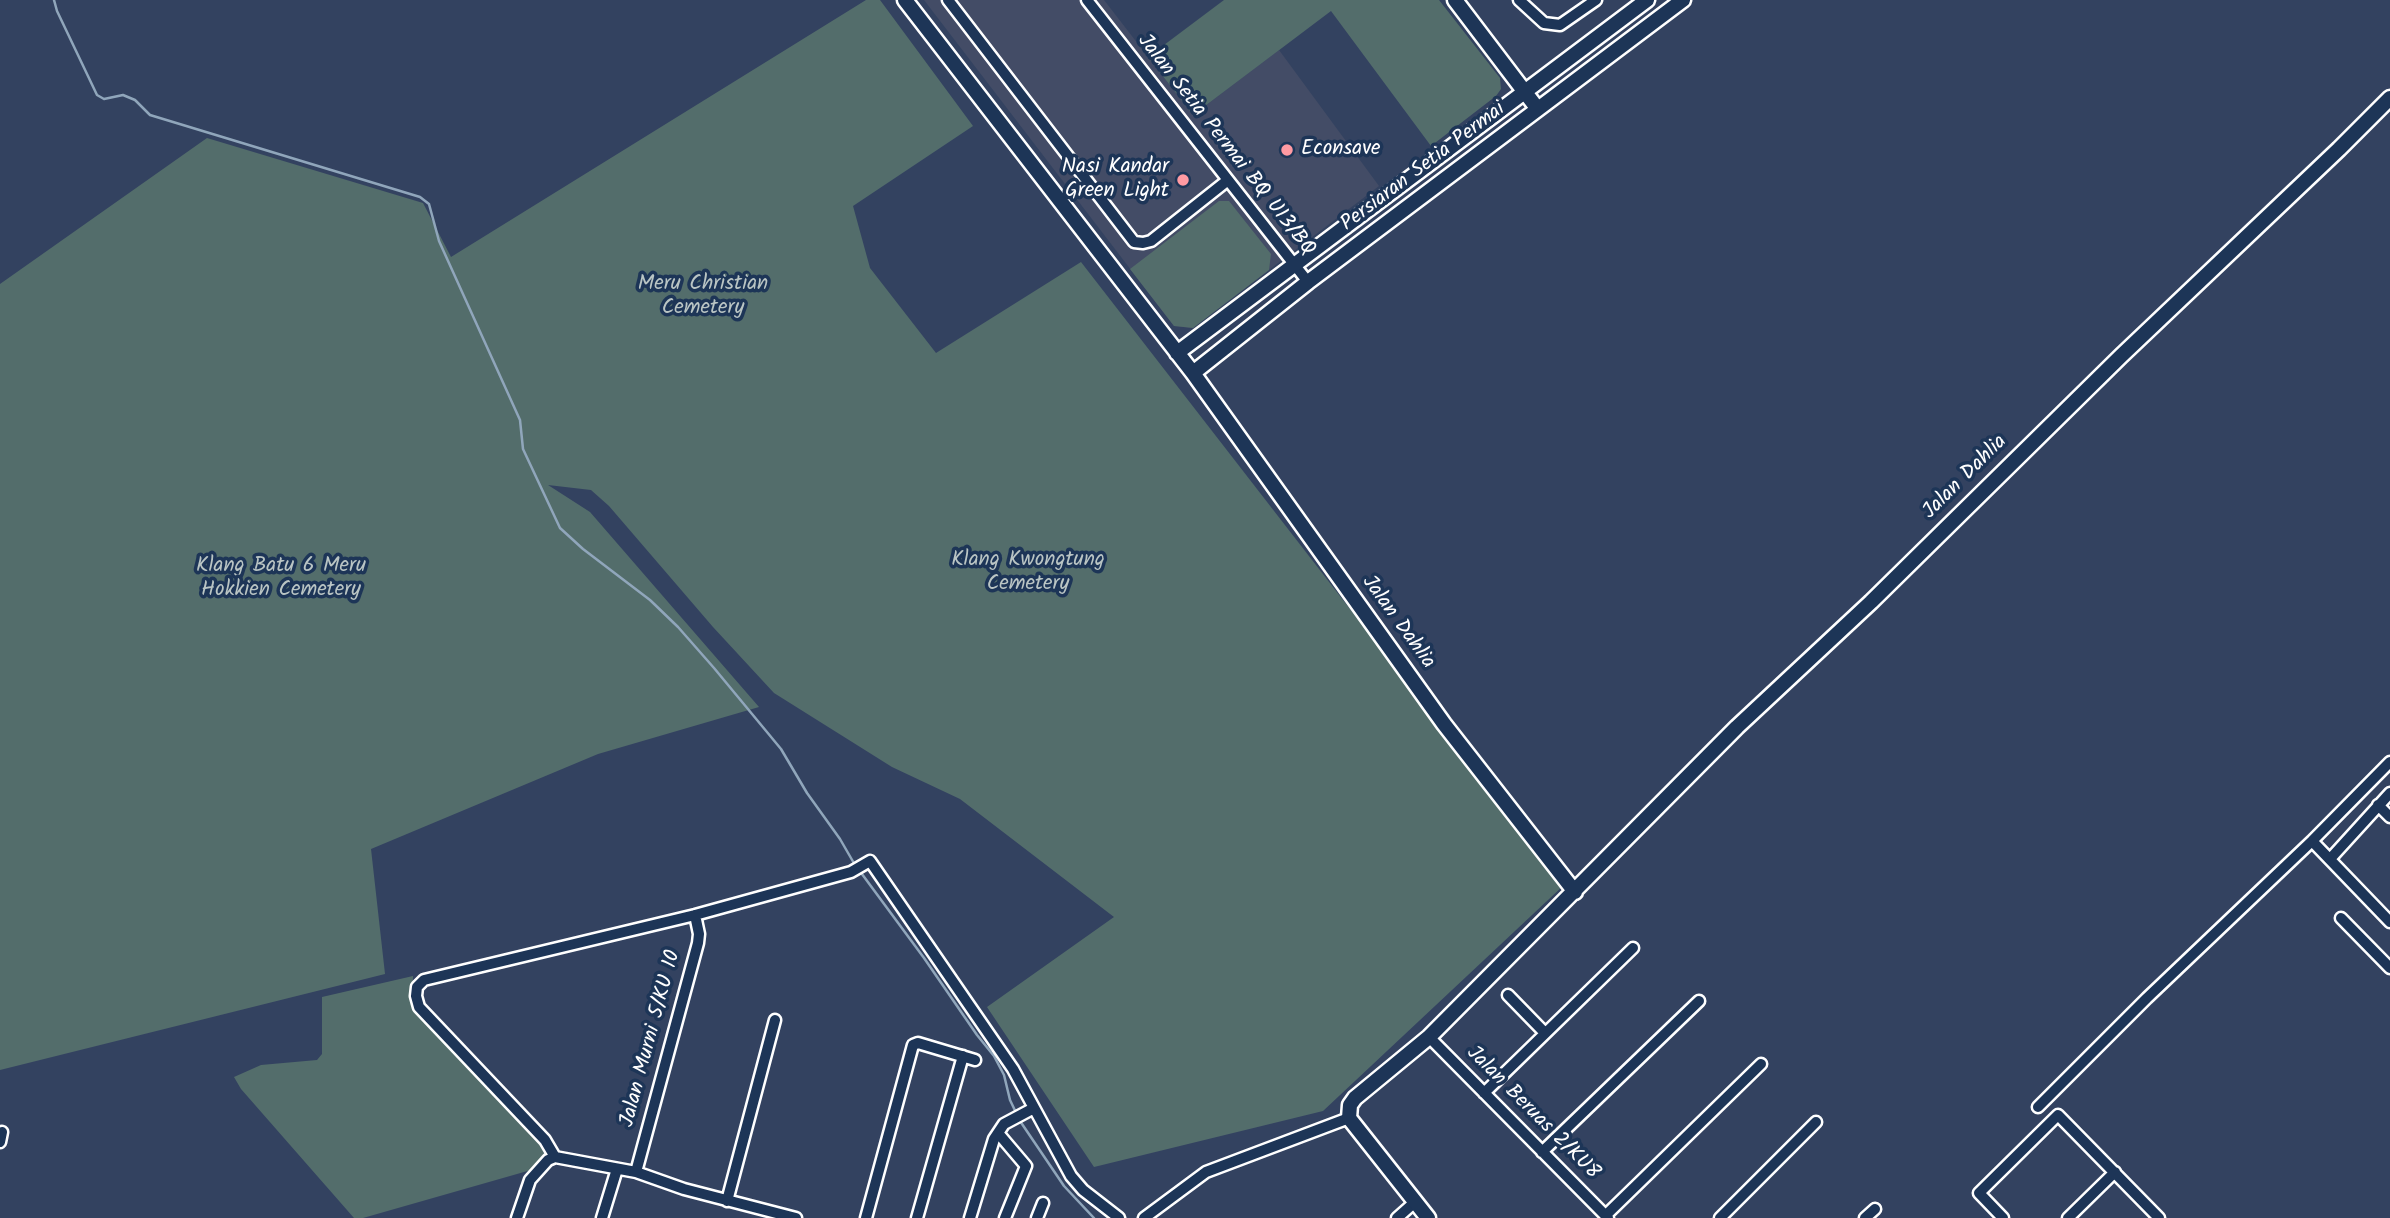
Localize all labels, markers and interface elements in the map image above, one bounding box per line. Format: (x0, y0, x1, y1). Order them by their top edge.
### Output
street label: Jalan Setia Permai BQ U13/BQ (1130, 30, 1320, 262)
street label: Persiaran Setia Permai (1337, 98, 1511, 238)
place label: Econsave (1301, 137, 1380, 163)
marker: Econsave (1279, 142, 1295, 158)
place label: Nasi Kandar Green Light (1062, 155, 1169, 205)
marker: Nasi Kandar Green Light (1175, 172, 1191, 188)
park label: Meru Christian Cemetery (638, 272, 768, 322)
street label: Jalan Dahlia (1919, 431, 2013, 525)
park label: Klang Kwongtung Cemetery (951, 548, 1105, 598)
park label: Klang Batu 6 Meru Hokkien Cemetery (196, 554, 366, 604)
street label: Jalan Dahlia (1355, 572, 1439, 674)
street label: Jalan Murni 5/KU 10 (616, 948, 688, 1130)
street label: Jalan Beruas 2/KU8 (1460, 1042, 1604, 1186)

